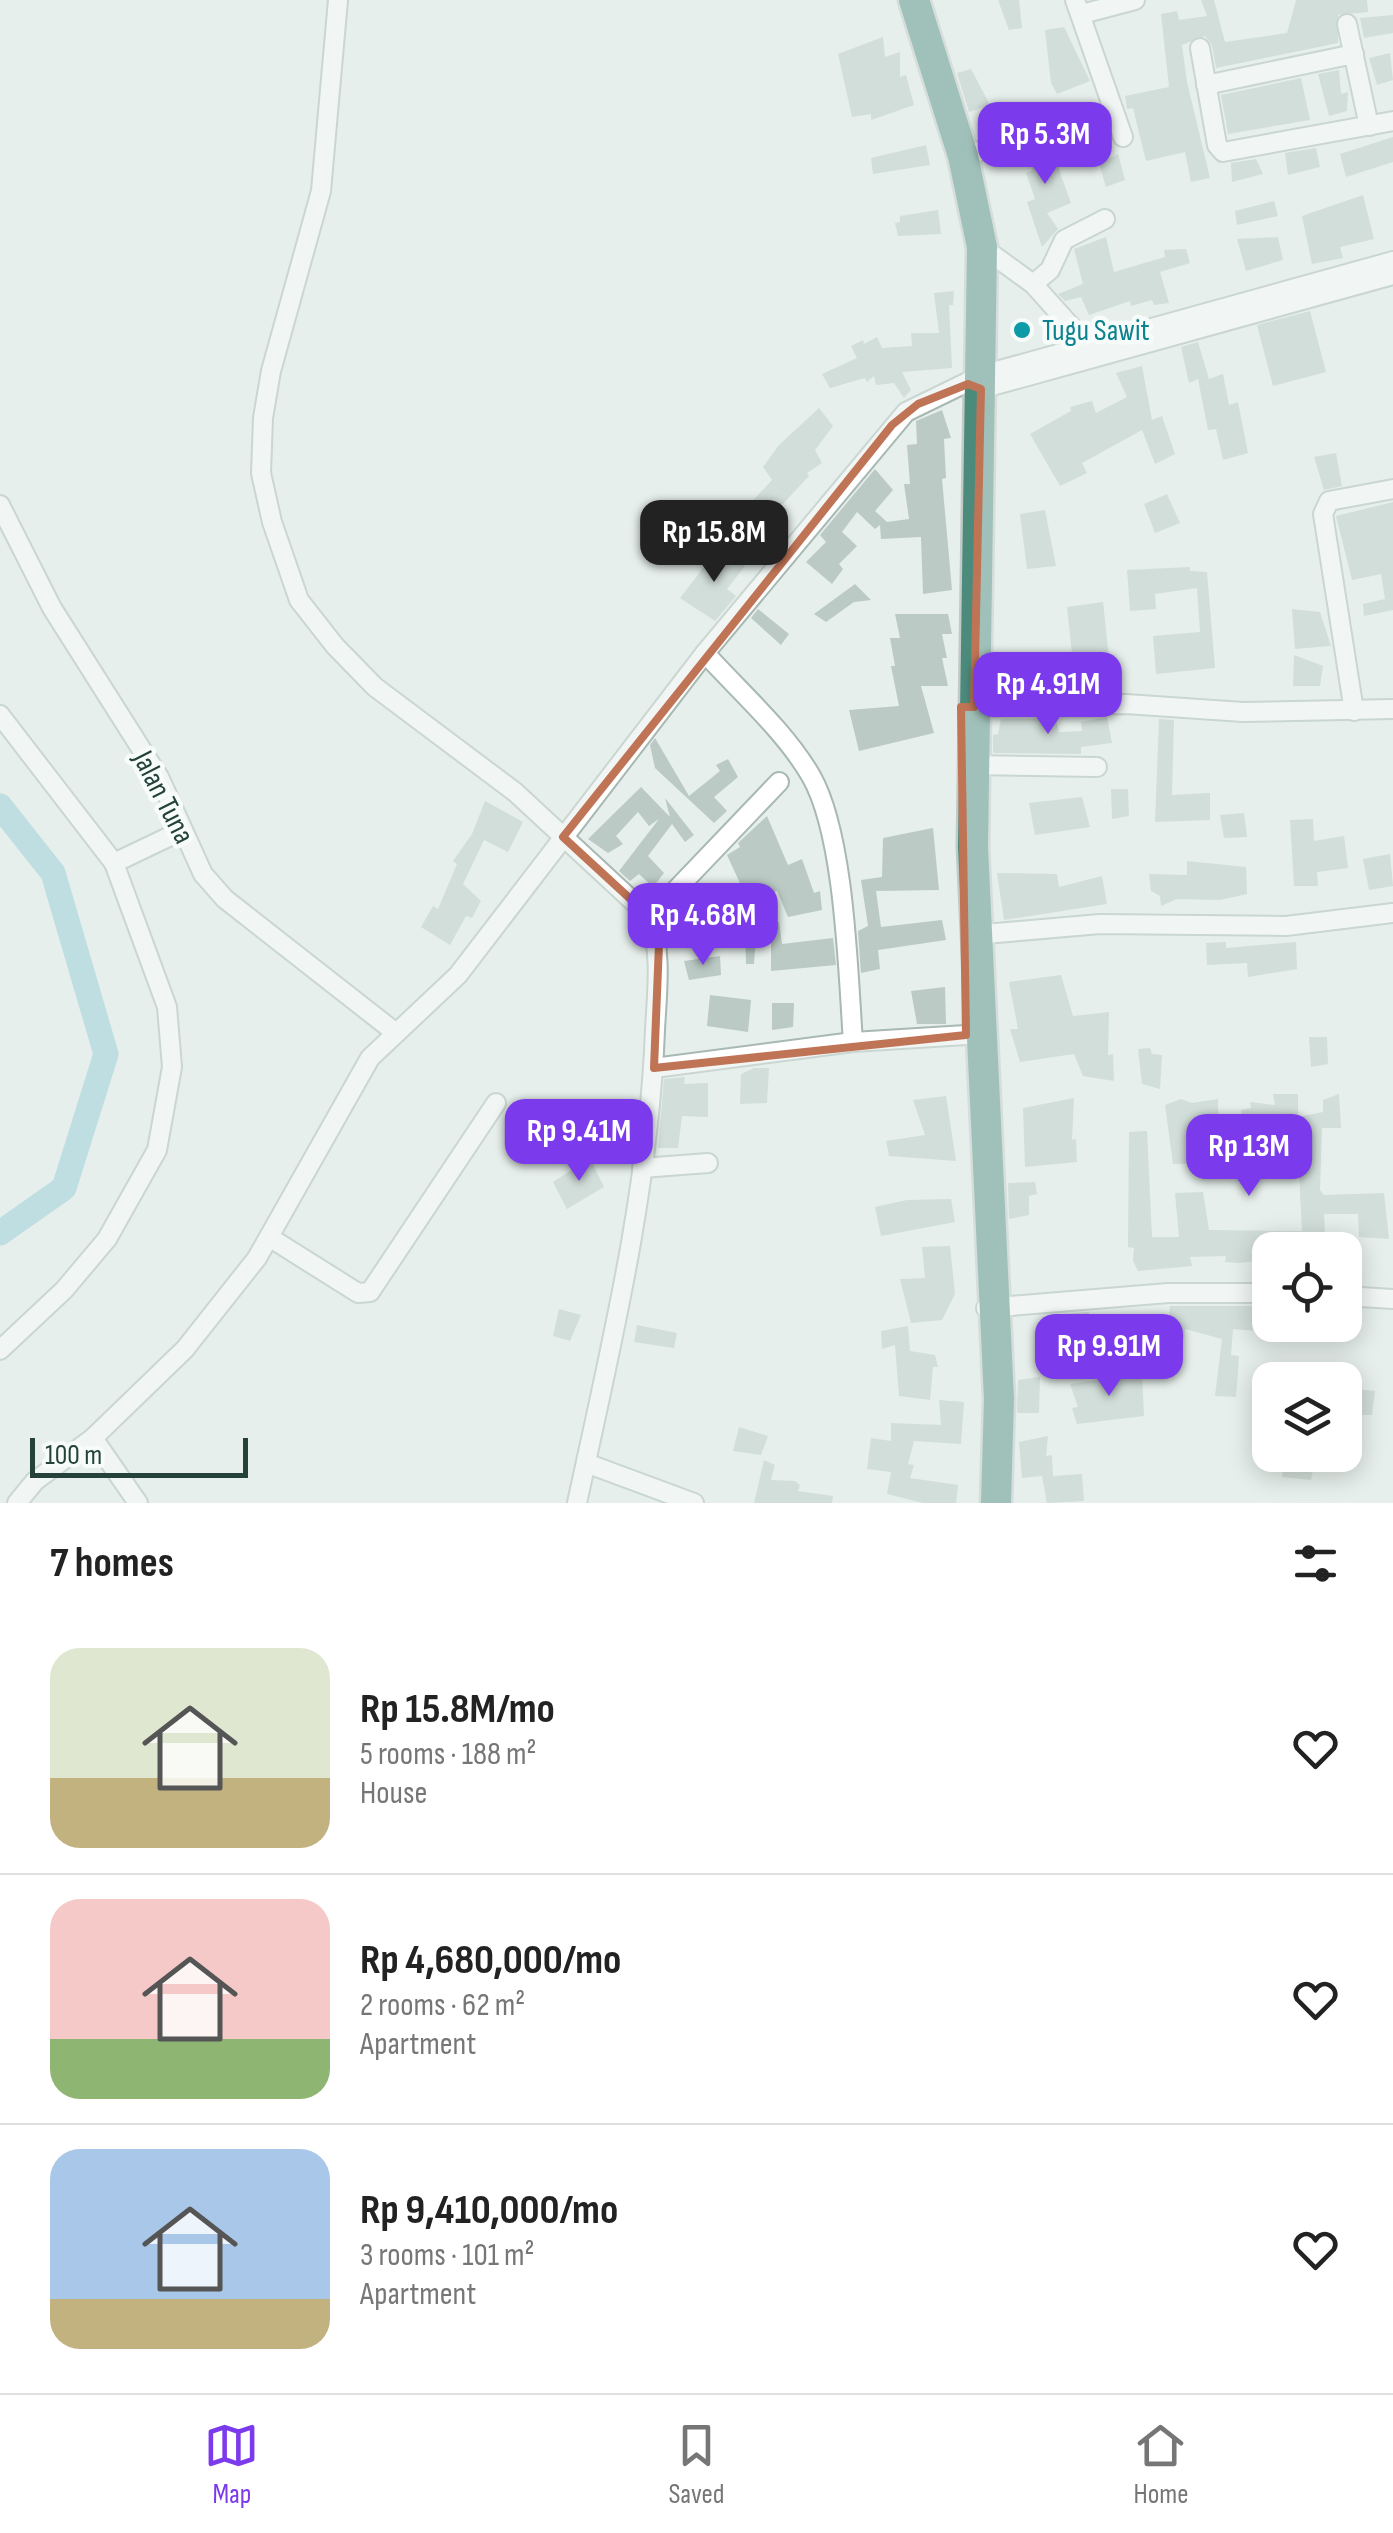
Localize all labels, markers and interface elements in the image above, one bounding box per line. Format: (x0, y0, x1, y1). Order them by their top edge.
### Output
pin: Rp 5.3M (953, 102, 1137, 187)
text: Rp 5.3M (1000, 115, 1090, 154)
place label: Tugu Sawit (1042, 313, 1150, 349)
marker: Tugu Sawit (1011, 319, 1033, 341)
pin: Rp 15.8M (611, 500, 817, 585)
text: Rp 15.8M (662, 513, 766, 552)
pin: Rp 4.91M (945, 652, 1151, 737)
text: Rp 4.91M (996, 665, 1100, 704)
street label: Jalan Tuna (124, 744, 202, 850)
pin: Rp 4.68M (600, 883, 806, 968)
text: Rp 4.68M (650, 896, 756, 935)
pin: Rp 9.41M (476, 1099, 682, 1184)
text: Rp 9.41M (527, 1112, 631, 1151)
pin: Rp 13M (1168, 1114, 1330, 1199)
text: Rp 13M (1208, 1127, 1290, 1166)
map controls (1252, 1232, 1362, 1472)
button: locate (1252, 1232, 1362, 1342)
pin: Rp 9.91M (1006, 1314, 1212, 1399)
text: Rp 9.91M (1057, 1327, 1161, 1366)
button: layers (1252, 1362, 1362, 1472)
scale bar (30, 1433, 248, 1478)
text: 100 m (45, 1439, 102, 1472)
icon: filters (1288, 1536, 1343, 1591)
text: 7 homes (50, 1538, 174, 1589)
text: Rp 15.8M/mo (360, 1684, 555, 1735)
icon: home (130, 1688, 250, 1808)
icon: heart (1288, 1721, 1343, 1776)
text: 5 rooms · 188 m² (360, 1735, 537, 1774)
text: House (360, 1774, 427, 1813)
text: Rp 4,680,000/mo (360, 1935, 621, 1986)
icon: home (130, 1939, 250, 2059)
icon: heart (1288, 1972, 1343, 2027)
text: 2 rooms · 62 m² (360, 1986, 525, 2025)
text: Apartment (360, 2025, 476, 2064)
text: Rp 9,410,000/mo (360, 2185, 618, 2236)
icon: home (130, 2189, 250, 2309)
icon: heart (1288, 2222, 1343, 2277)
text: 3 rooms · 101 m² (360, 2236, 535, 2275)
text: Apartment (360, 2275, 476, 2314)
tab: Map (204, 2418, 259, 2511)
tab: Saved (668, 2418, 725, 2511)
tab: Home (1133, 2418, 1189, 2511)

